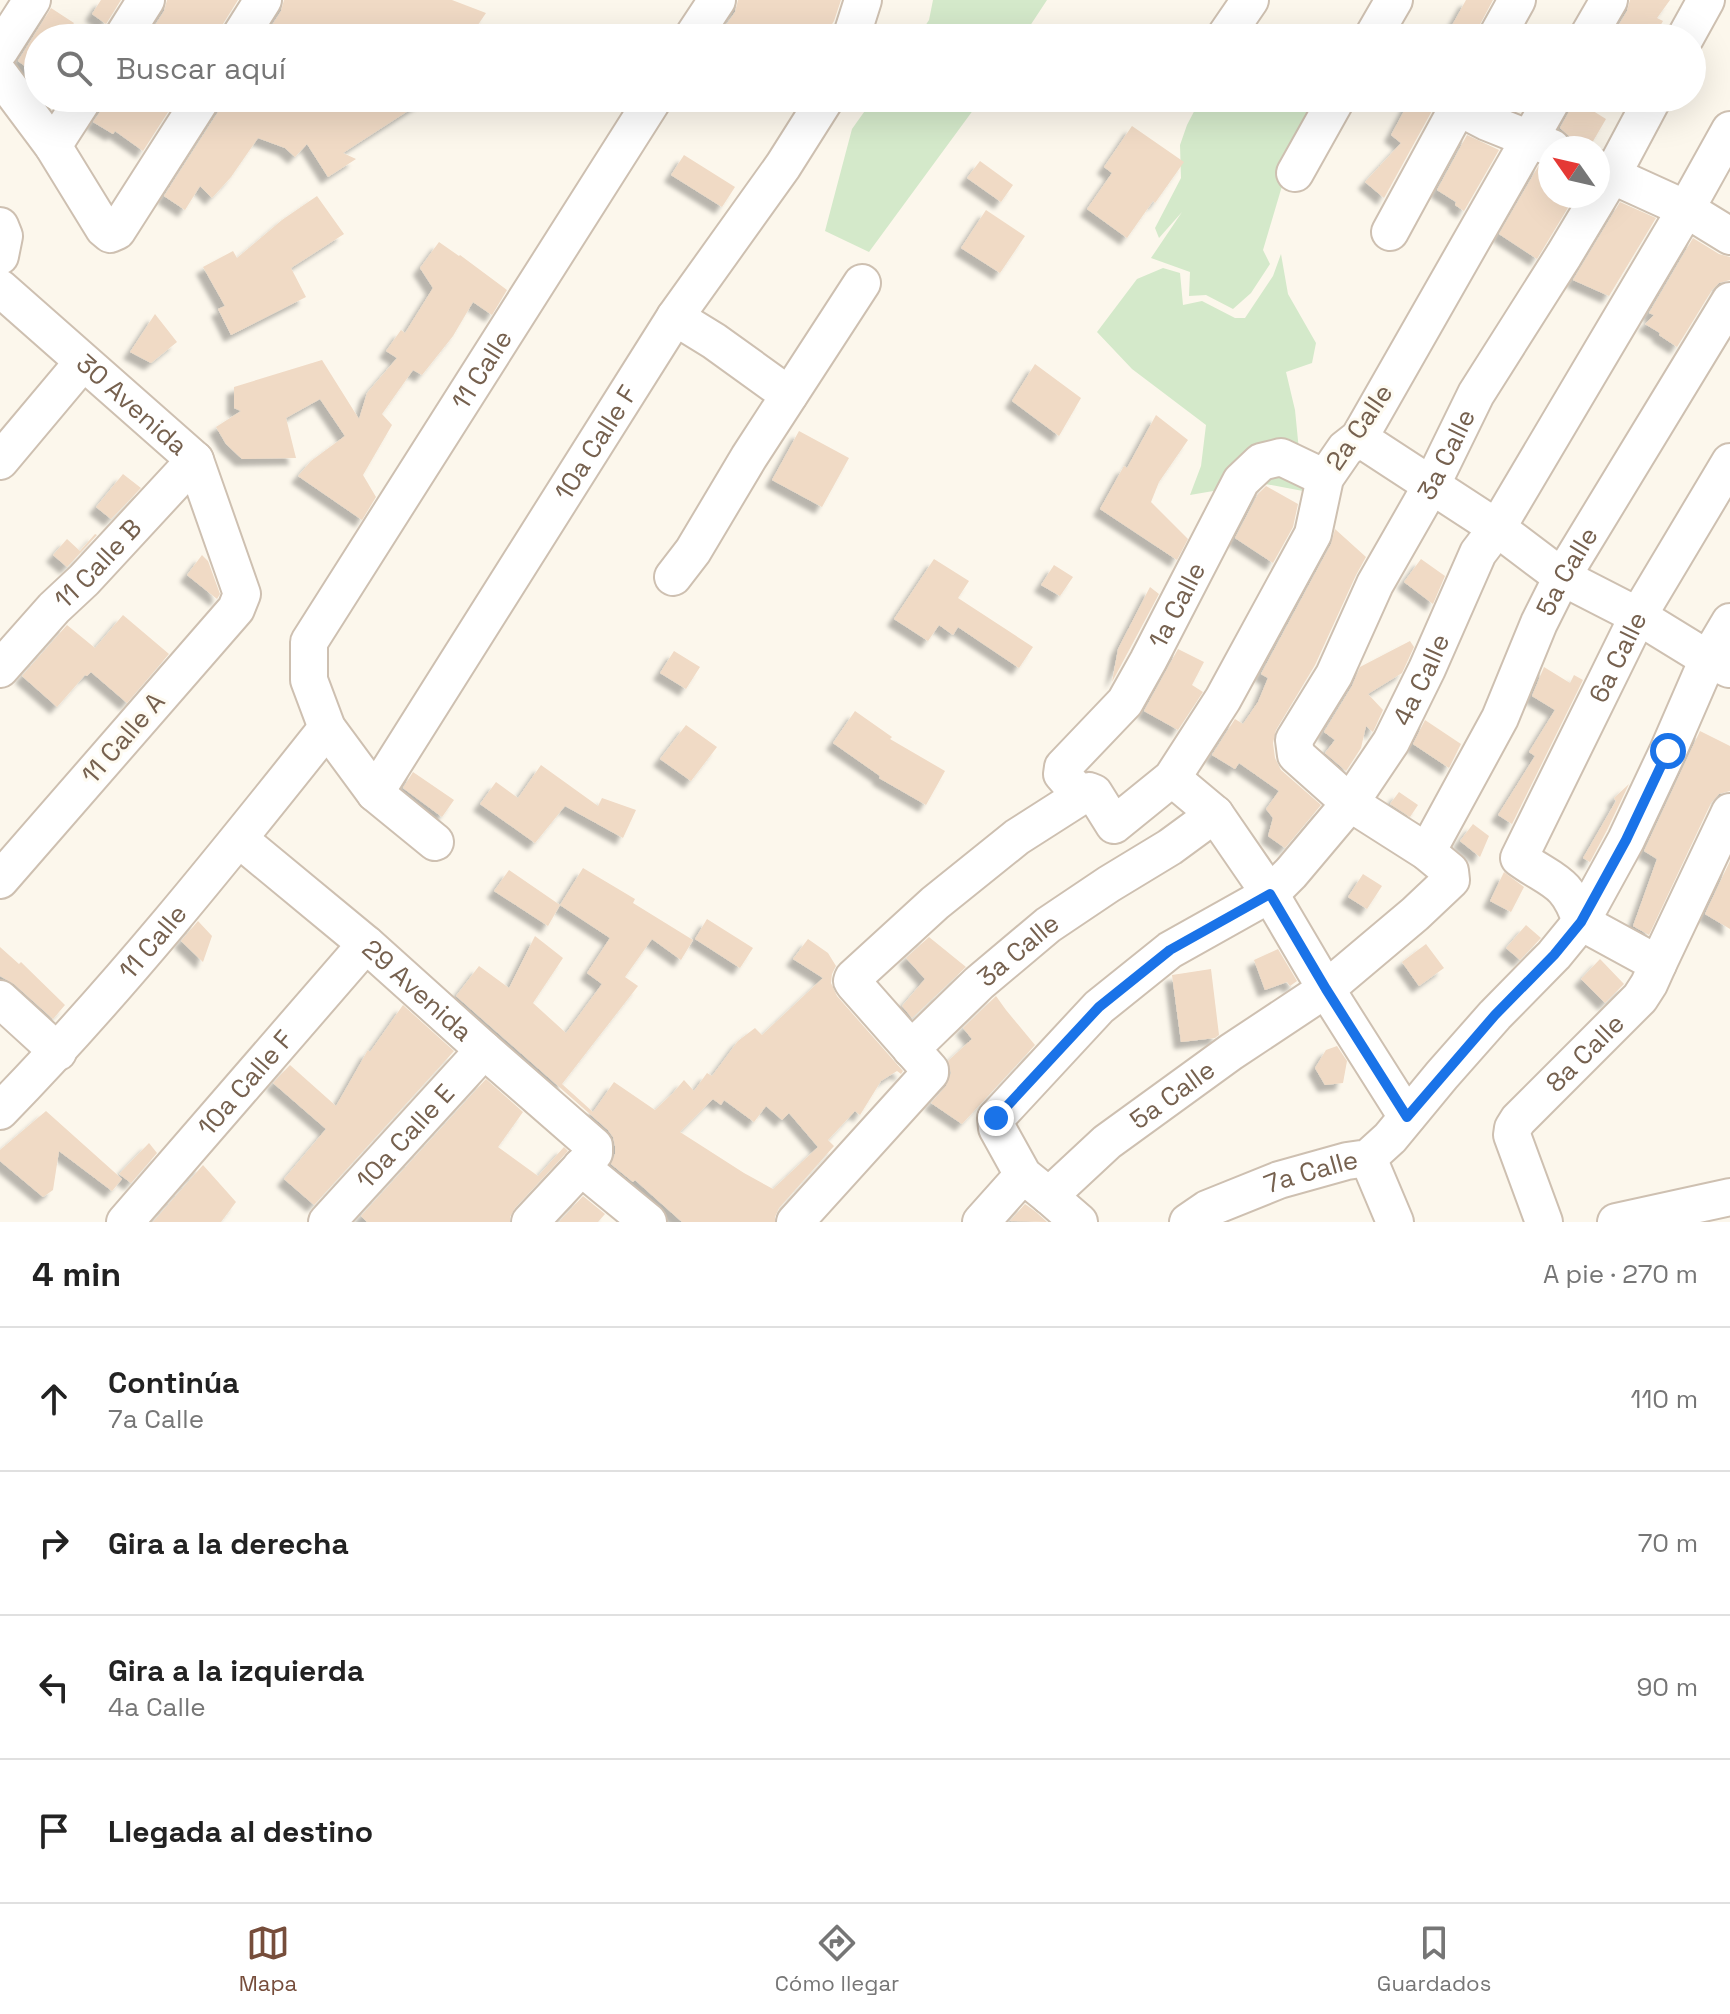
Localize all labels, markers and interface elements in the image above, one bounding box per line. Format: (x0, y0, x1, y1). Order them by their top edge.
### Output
search box (24, 24, 1706, 112)
icon: search (52, 46, 96, 90)
text: Buscar aquí (116, 49, 286, 88)
north arrow (1538, 136, 1610, 208)
street label: 11 Calle (444, 323, 520, 416)
street label: 30 Avenida (69, 346, 195, 463)
street label: 2a Calle (1318, 377, 1400, 477)
street label: 10a Calle F (547, 379, 645, 507)
street label: 3a Calle (1410, 403, 1483, 506)
street label: 11 Calle B (47, 512, 149, 616)
street label: 5a Calle (1528, 520, 1606, 621)
street label: 1a Calle (1141, 556, 1213, 654)
street label: 6a Calle (1581, 606, 1655, 708)
street label: 4a Calle (1385, 629, 1457, 731)
street label: 11 Calle A (74, 685, 172, 791)
route start (1650, 733, 1686, 769)
street label: 11 Calle (111, 897, 194, 987)
street label: 3a Calle (970, 905, 1066, 994)
street label: 29 Avenida (355, 932, 480, 1049)
street label: 8a Calle (1538, 1006, 1632, 1100)
street label: 10a Calle F (190, 1023, 301, 1143)
street label: 5a Calle (1123, 1052, 1222, 1137)
street label: 10a Calle E (349, 1077, 462, 1196)
route end (978, 1100, 1014, 1136)
street label: 7a Calle (1259, 1143, 1360, 1201)
text: 4 min (32, 1253, 121, 1296)
text: A pie · 270 m (1543, 1257, 1698, 1291)
text: Continúa (108, 1363, 239, 1402)
icon: ahead (32, 1377, 76, 1421)
text: 110 m (1631, 1382, 1698, 1416)
text: 7a Calle (108, 1402, 204, 1436)
icon: right (32, 1521, 76, 1565)
text: Gira a la derecha (108, 1524, 349, 1563)
text: 70 m (1638, 1526, 1698, 1560)
text: Gira a la izquierda (108, 1651, 364, 1690)
icon: left (32, 1665, 76, 1709)
text: 90 m (1636, 1670, 1698, 1704)
text: 4a Calle (108, 1690, 206, 1724)
icon: arrive (32, 1809, 76, 1853)
text: Llegada al destino (108, 1812, 373, 1851)
tab: Mapa (239, 1921, 297, 1997)
tab: Cómo llegar (775, 1921, 899, 1997)
tab: Guardados (1377, 1921, 1491, 1997)

